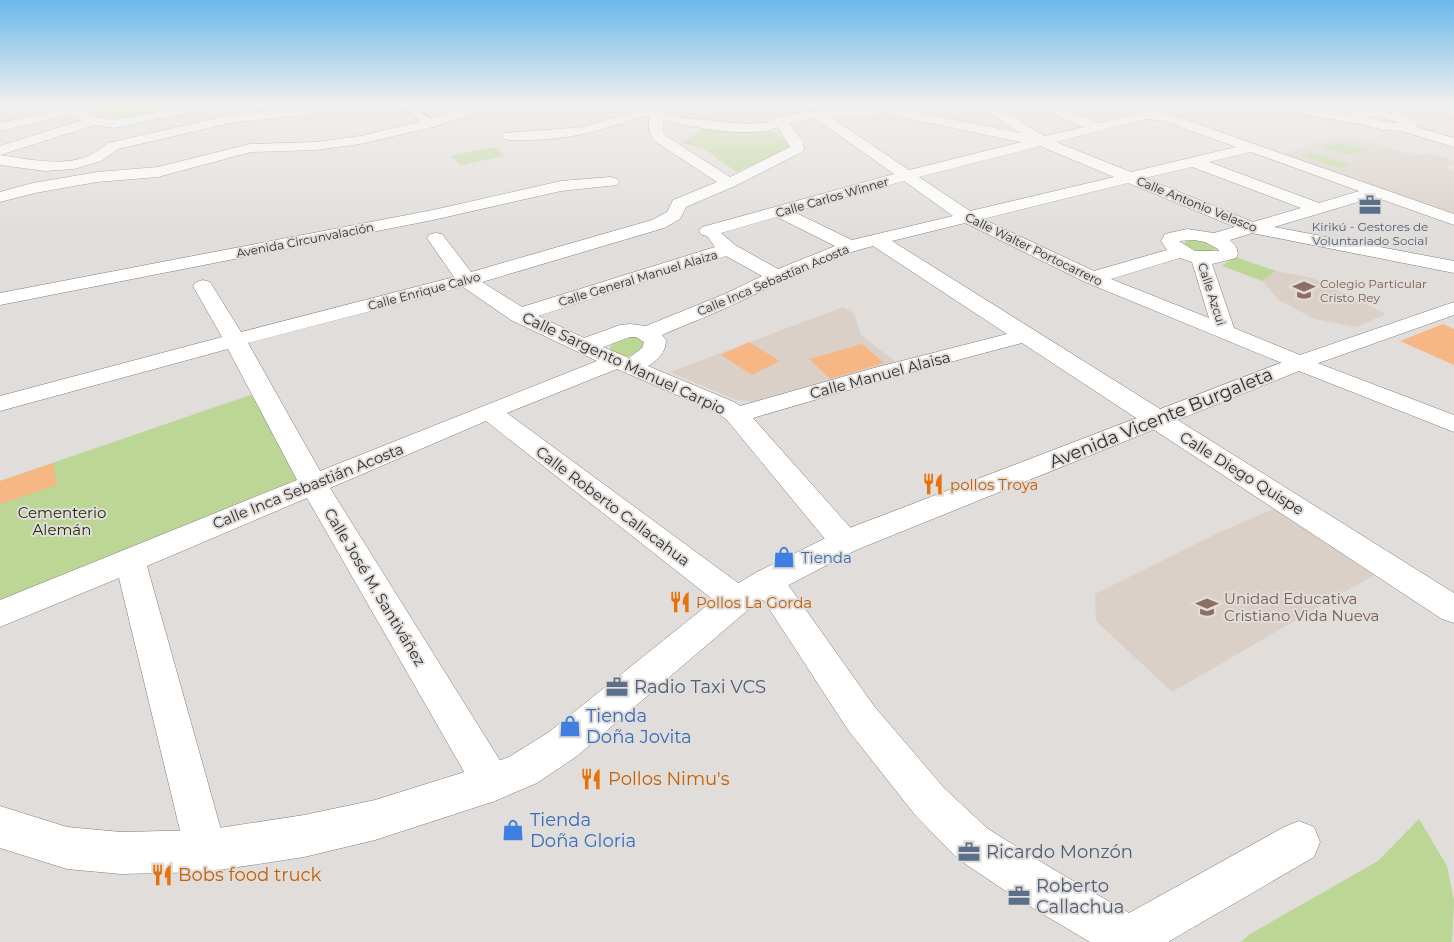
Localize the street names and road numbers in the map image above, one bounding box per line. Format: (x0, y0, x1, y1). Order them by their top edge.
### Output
street label: Calle Antonio Velasco (1135, 173, 1259, 235)
street label: Calle Carlos Winner (774, 174, 890, 220)
street label: Calle Walter Portocarrero (963, 209, 1105, 289)
street label: Avenida Circunvalación (235, 219, 375, 261)
street label: Calle Inca Sebastían Acosta (695, 241, 851, 319)
street label: Calle General Manuel Alaiza (557, 247, 719, 309)
street label: Calle Azcui (1195, 261, 1229, 327)
street label: Calle Enrique Calvo (366, 269, 482, 313)
street label: Calle Sargento Manuel Carpio (519, 307, 729, 419)
street label: Calle Manuel Alaisa (808, 347, 952, 403)
street label: Avenida Vicente Burgaleta (1046, 363, 1276, 473)
street label: Calle Diego Quispe (1176, 427, 1308, 519)
street label: Calle Inca Sebastián Acosta (210, 439, 406, 533)
street label: Calle Roberto Callacahua (532, 442, 694, 570)
street label: Calle José M. Santiváñez (320, 505, 430, 670)

